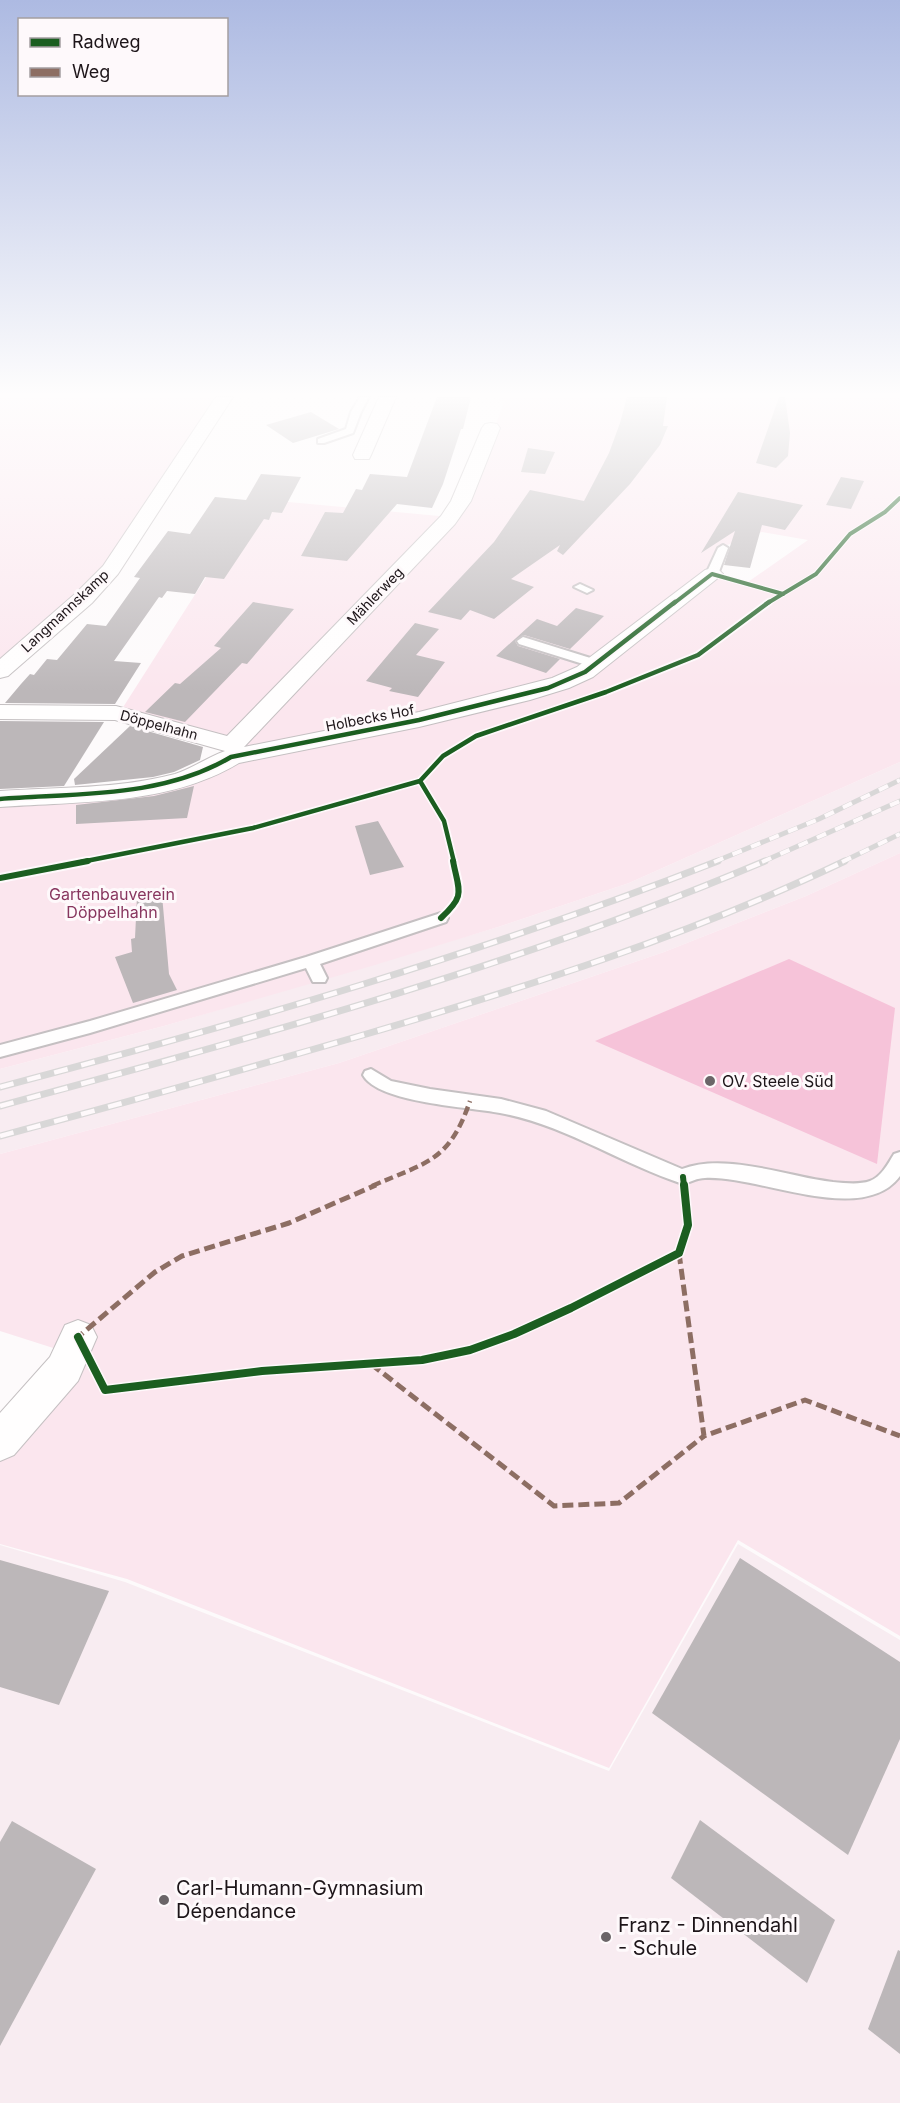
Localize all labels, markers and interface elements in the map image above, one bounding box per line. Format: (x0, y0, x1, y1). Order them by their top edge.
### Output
legend (18, 18, 228, 96)
text: Radweg (72, 31, 141, 52)
text: Weg (72, 61, 110, 82)
street label: Mählerweg (343, 563, 406, 628)
street label: Langmannskamp (18, 566, 112, 655)
street label: Holbecks Hof (324, 701, 416, 734)
street label: Döppelhahn (118, 706, 200, 743)
park label: Gartenbauverein Döppelhahn (49, 884, 175, 922)
place label: OV. Steele Süd (722, 1071, 834, 1091)
marker: OV. Steele Süd (703, 1074, 717, 1088)
place label: Carl-Humann-Gymnasium Dépendance (176, 1876, 423, 1923)
marker: Carl-Humann-Gymnasium Dépendance (157, 1893, 171, 1907)
place label: Franz - Dinnendahl - Schule (618, 1913, 798, 1960)
marker: Franz - Dinnendahl - Schule (599, 1930, 613, 1944)

